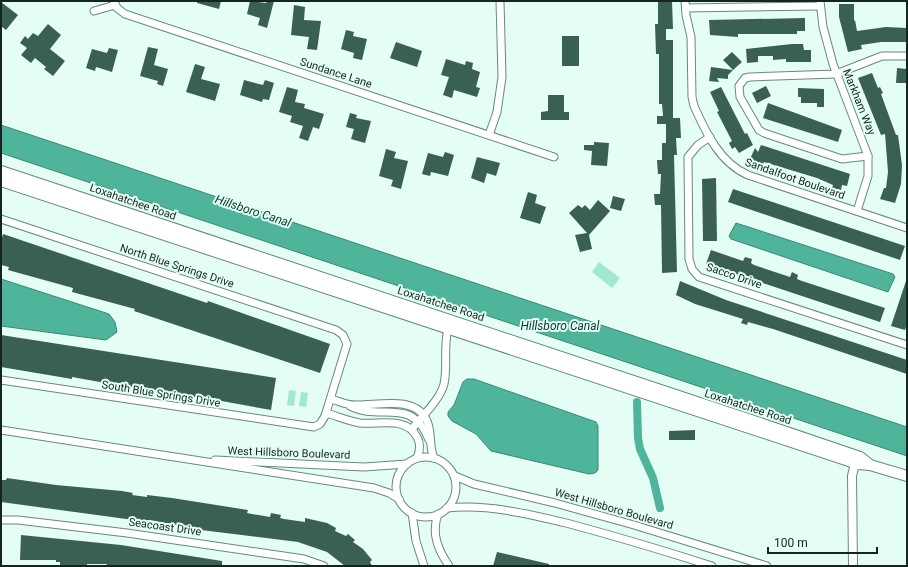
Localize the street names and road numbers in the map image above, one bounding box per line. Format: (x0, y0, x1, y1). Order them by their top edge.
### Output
street label: Sundance Lane (298, 55, 374, 91)
street label: Markham Way (840, 67, 878, 138)
street label: Sandalfoot Boulevard (743, 156, 847, 202)
street label: Loxahatchee Road (88, 181, 178, 223)
street label: North Blue Springs Drive (118, 241, 236, 291)
street label: Sacco Drive (705, 260, 764, 292)
street label: Loxahatchee Road (396, 284, 486, 324)
street label: South Blue Springs Drive (101, 378, 221, 410)
street label: Loxahatchee Road (703, 387, 793, 427)
street label: West Hillsboro Boulevard (227, 444, 351, 462)
street label: West Hillsboro Boulevard (553, 486, 675, 532)
street label: Seacoast Drive (128, 515, 202, 539)

